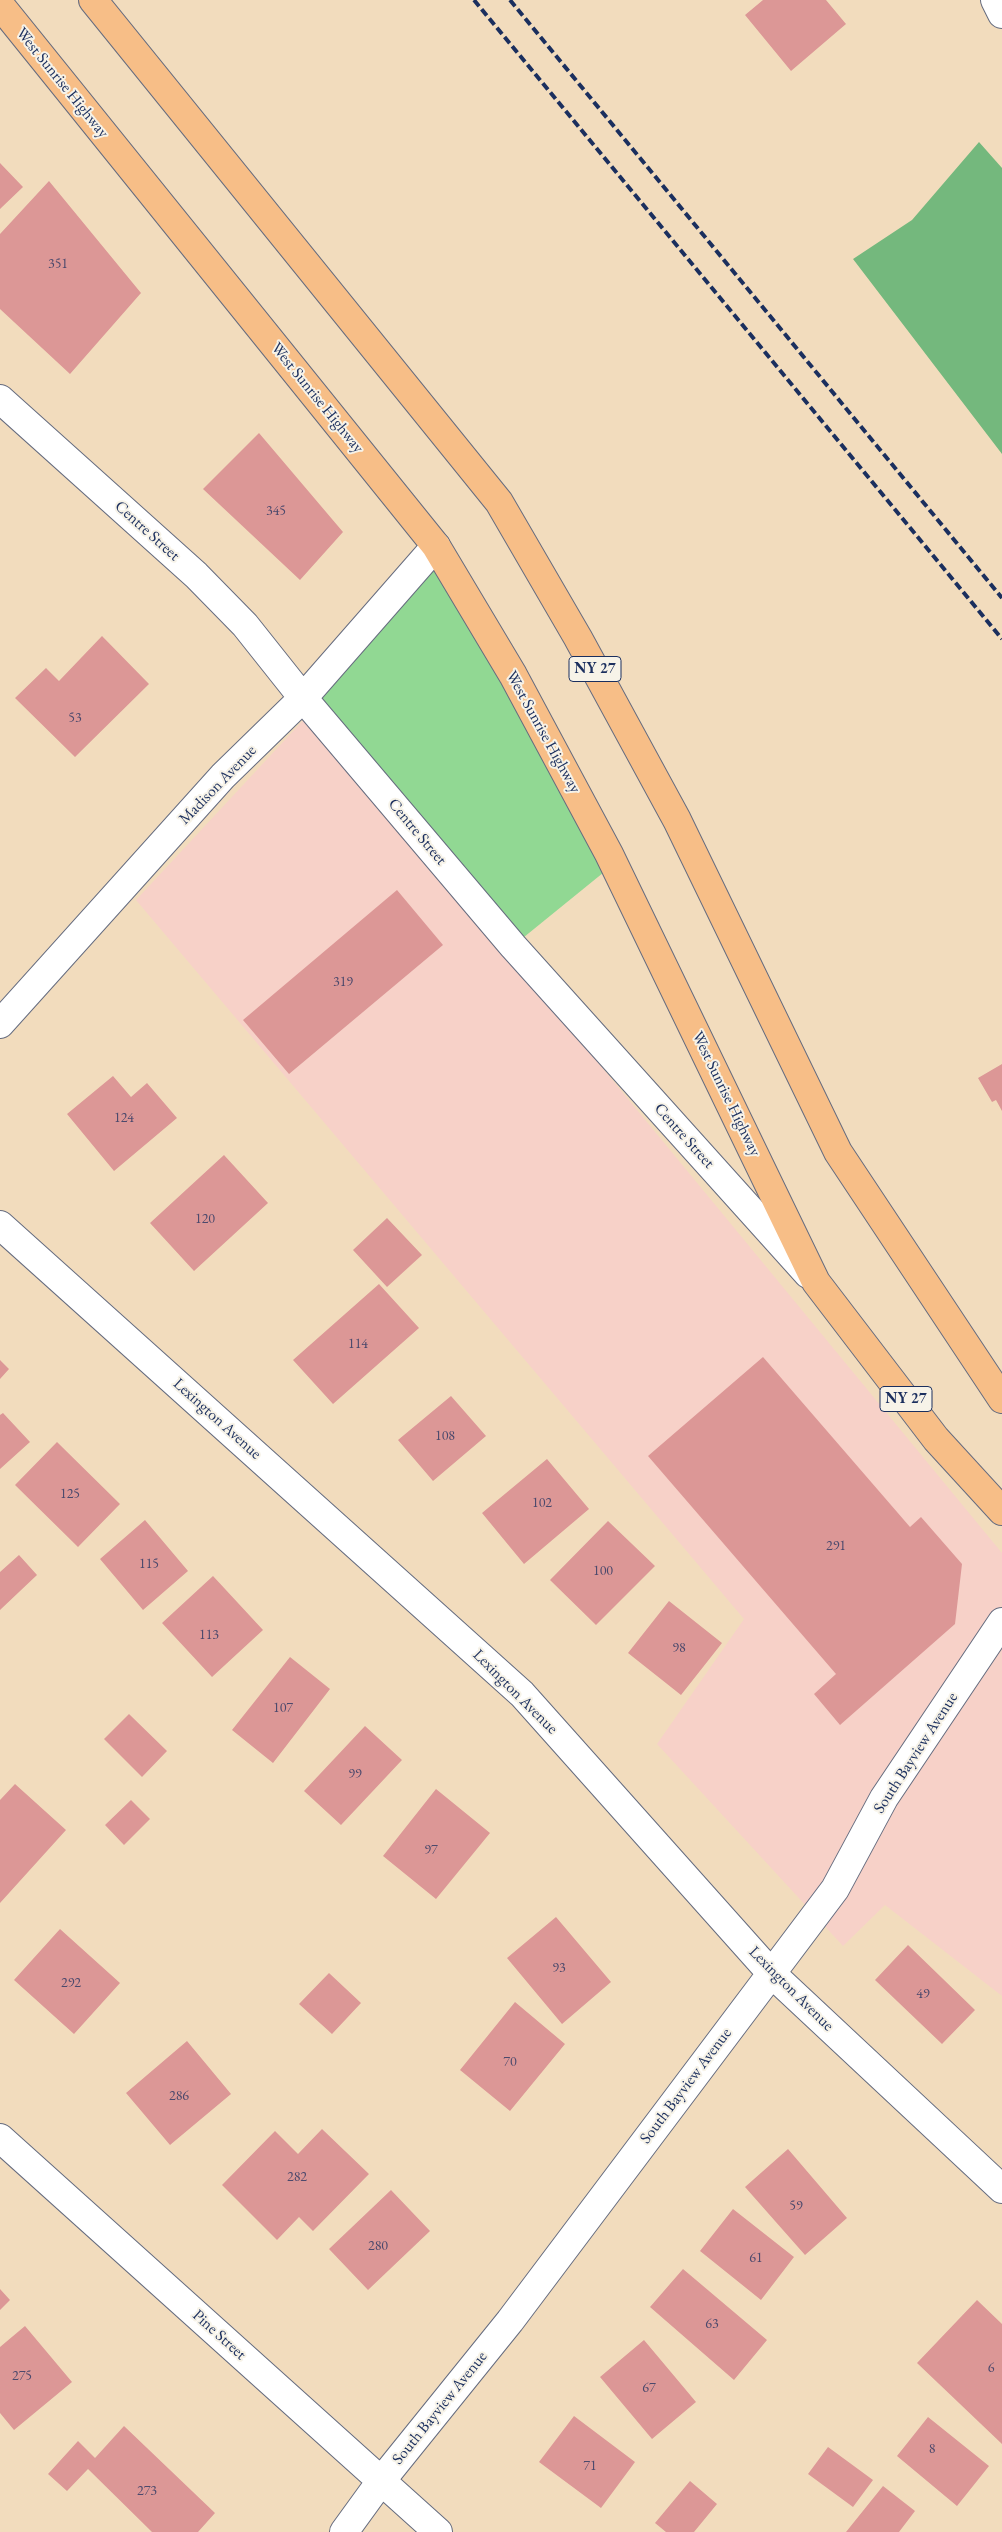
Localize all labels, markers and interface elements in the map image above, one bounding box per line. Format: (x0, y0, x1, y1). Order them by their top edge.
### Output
street label: West Sunrise Highway (12, 24, 112, 142)
house number: 351 (48, 256, 68, 272)
street label: West Sunrise Highway (267, 339, 367, 457)
street label: Centre Street (110, 497, 184, 565)
house number: 345 (266, 503, 286, 519)
road number: NY 27 (569, 656, 621, 682)
street label: West Sunrise Highway (502, 668, 584, 796)
house number: 53 (68, 710, 82, 726)
street label: Madison Avenue (175, 741, 261, 829)
street label: Centre Street (384, 795, 450, 869)
house number: 319 (333, 974, 353, 990)
street label: West Sunrise Highway (687, 1028, 765, 1160)
street label: Centre Street (650, 1099, 718, 1173)
house number: 124 (114, 1110, 134, 1126)
house number: 120 (195, 1211, 215, 1227)
house number: 114 (348, 1336, 368, 1352)
street label: Lexington Avenue (169, 1374, 265, 1464)
road number: NY 27 (880, 1386, 932, 1412)
house number: 108 (435, 1428, 455, 1444)
house number: 125 (60, 1486, 80, 1502)
house number: 102 (532, 1495, 552, 1511)
house number: 291 (826, 1538, 846, 1554)
house number: 115 (139, 1556, 159, 1572)
house number: 100 (593, 1563, 613, 1579)
house number: 113 (199, 1627, 219, 1643)
house number: 98 (672, 1640, 686, 1656)
street label: Lexington Avenue (469, 1646, 561, 1738)
street label: South Bayview Avenue (870, 1689, 962, 1817)
house number: 107 (273, 1700, 293, 1716)
house number: 99 (348, 1766, 362, 1782)
house number: 97 (424, 1842, 438, 1858)
street label: Lexington Avenue (745, 1943, 837, 2035)
house number: 93 (552, 1960, 566, 1976)
house number: 292 (61, 1975, 81, 1991)
house number: 49 (916, 1986, 930, 2002)
street label: South Bayview Avenue (636, 2024, 736, 2148)
house number: 70 (503, 2054, 517, 2070)
house number: 286 (169, 2088, 189, 2104)
house number: 282 (287, 2169, 307, 2185)
house number: 59 (789, 2198, 803, 2214)
house number: 280 (368, 2238, 388, 2254)
house number: 61 (749, 2250, 763, 2266)
street label: Pine Street (188, 2306, 250, 2364)
house number: 63 (705, 2316, 719, 2332)
street label: South Bayview Avenue (388, 2348, 492, 2468)
house number: 6 (988, 2360, 994, 2376)
house number: 275 (12, 2368, 32, 2384)
house number: 67 (642, 2380, 656, 2396)
house number: 8 (929, 2441, 935, 2457)
house number: 71 (583, 2458, 597, 2474)
house number: 273 (137, 2483, 157, 2499)

